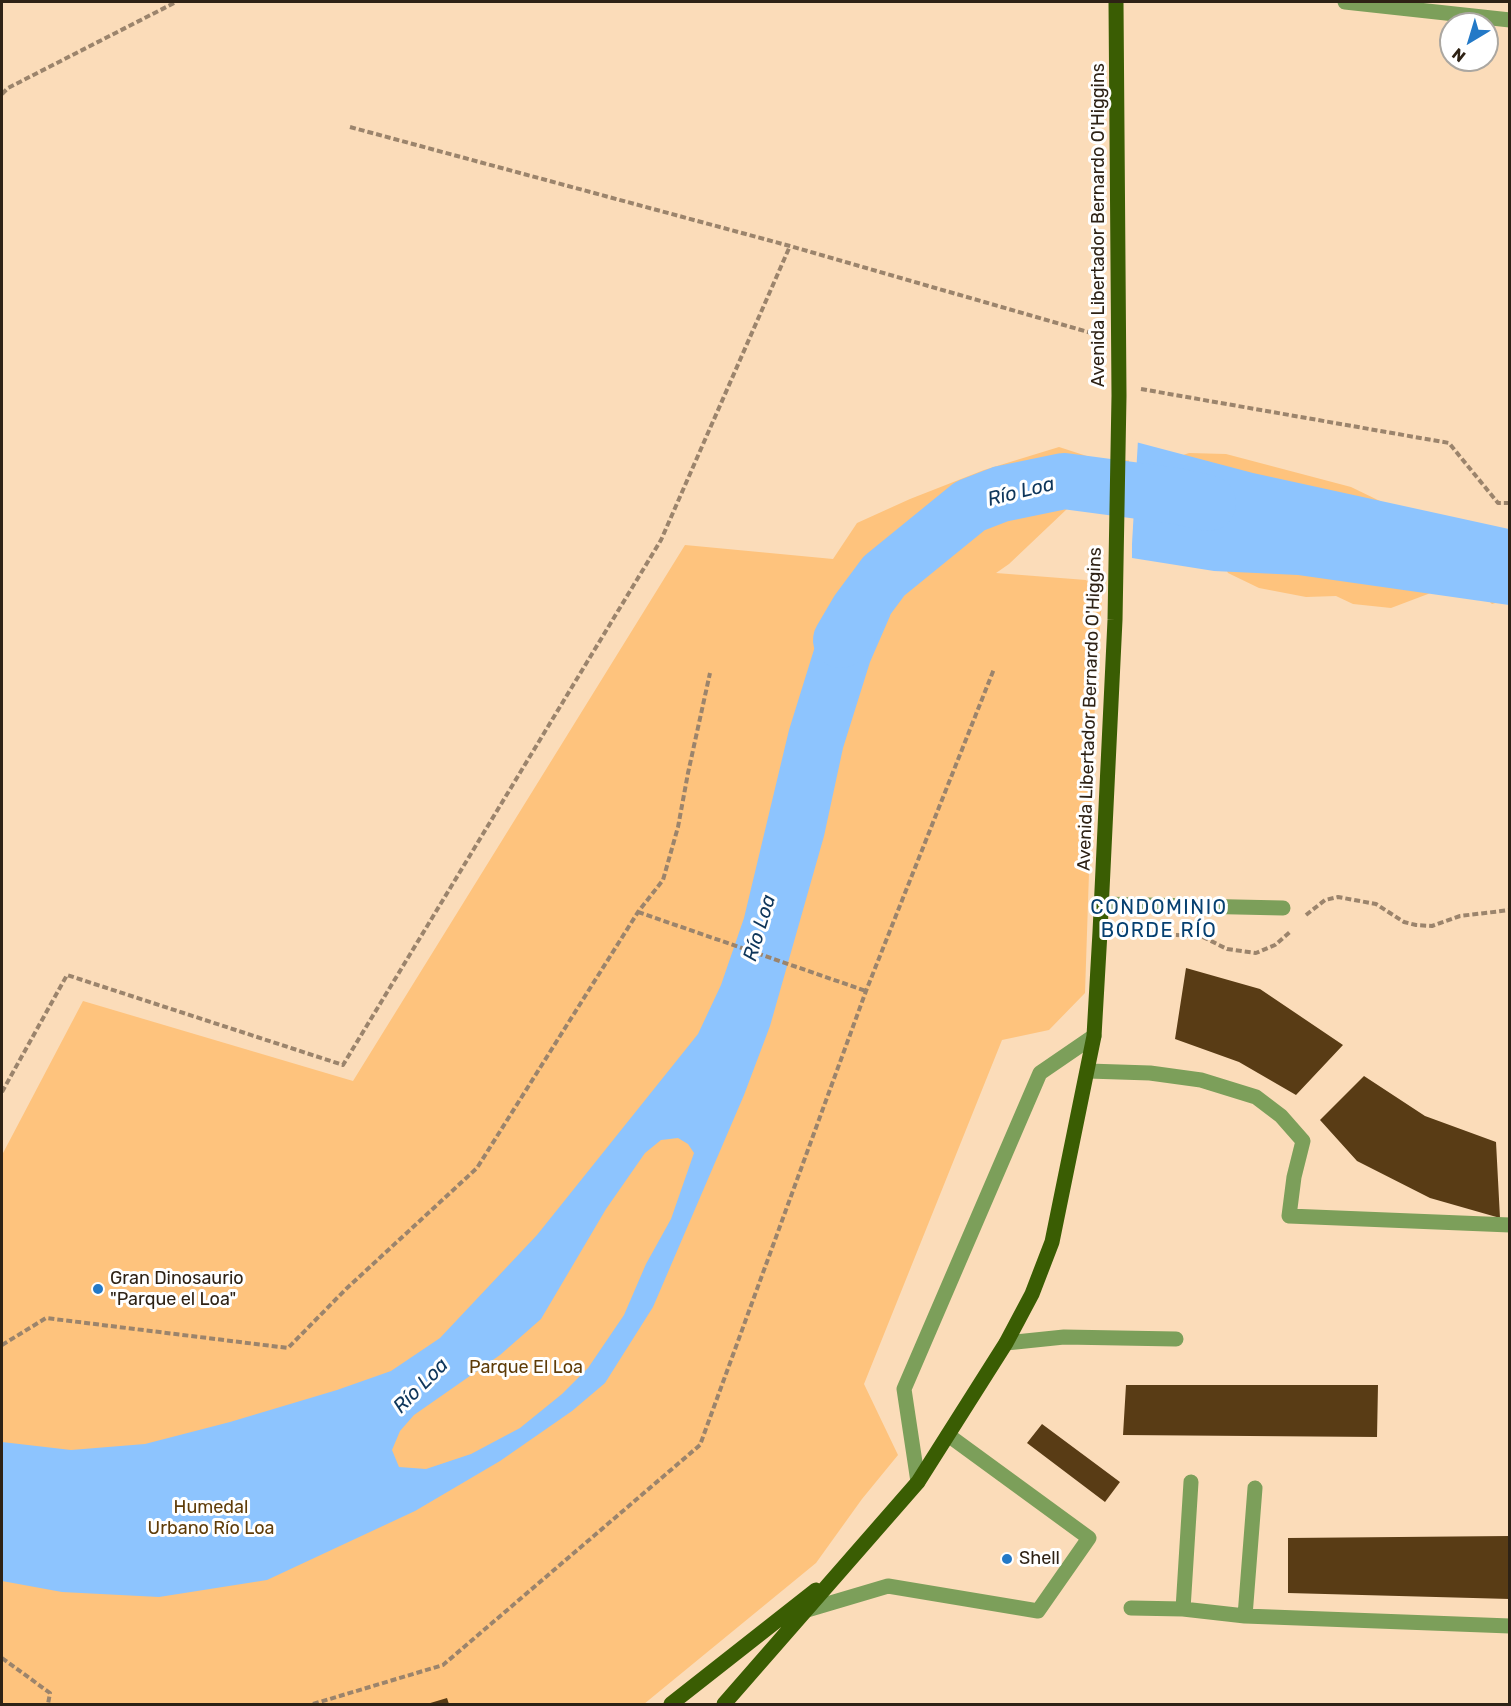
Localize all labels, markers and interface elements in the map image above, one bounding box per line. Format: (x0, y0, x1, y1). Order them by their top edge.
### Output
north arrow (1439, 12, 1499, 72)
text: N (1448, 44, 1469, 66)
street label: Avenida Libertador Bernardo O'Higgins (1088, 63, 1110, 387)
water label: Río Loa (985, 472, 1057, 512)
street label: Avenida Libertador Bernardo O'Higgins (1074, 547, 1106, 871)
water label: Río Loa (739, 892, 781, 964)
district label: CONDOMINIO BORDE RÍO (1090, 896, 1228, 943)
place label: Gran Dinosaurio "Parque el Loa" (110, 1268, 244, 1310)
marker: Gran Dinosaurio "Parque el Loa" (91, 1282, 105, 1296)
water label: Río Loa (388, 1353, 454, 1419)
park label: Parque El Loa (469, 1357, 583, 1379)
park label: Humedal Urbano Río Loa (148, 1497, 274, 1540)
place label: Shell (1019, 1548, 1060, 1570)
marker: Shell (1000, 1552, 1014, 1566)

